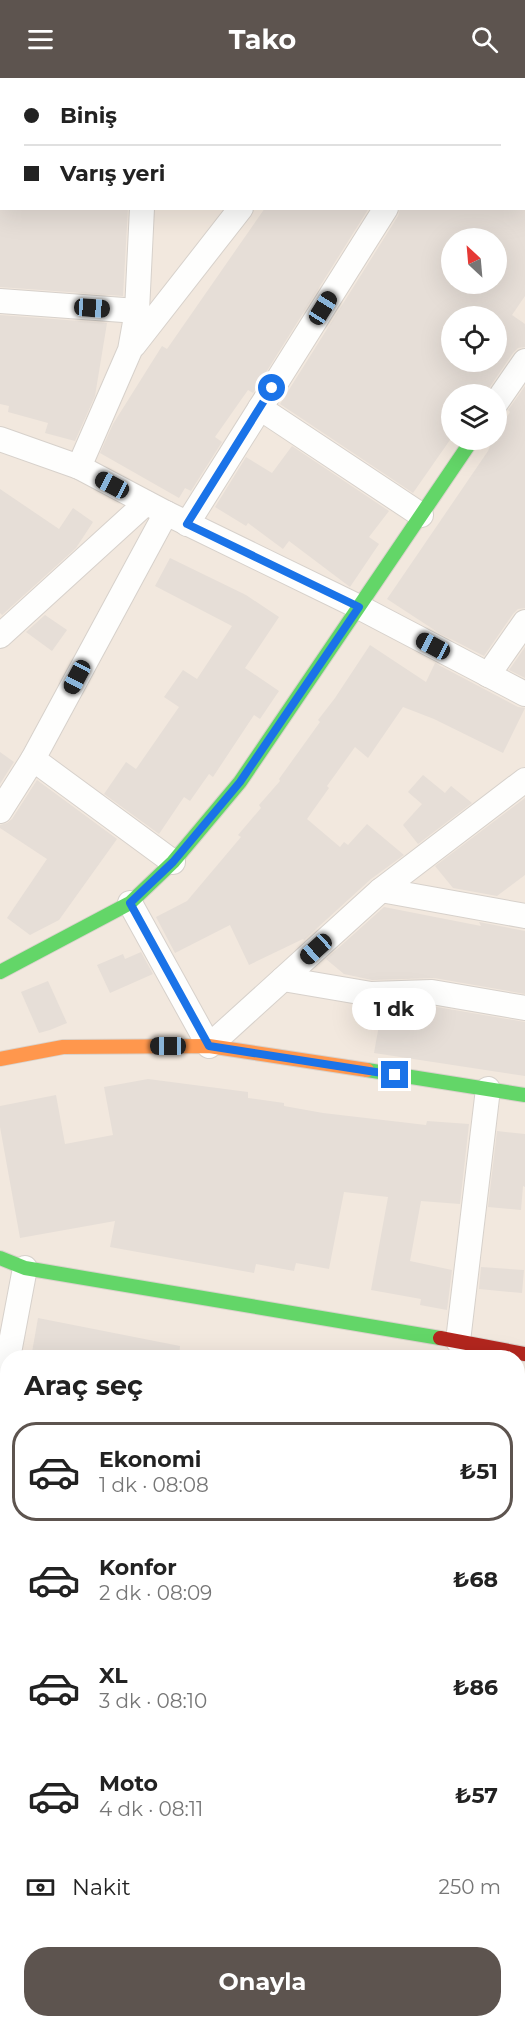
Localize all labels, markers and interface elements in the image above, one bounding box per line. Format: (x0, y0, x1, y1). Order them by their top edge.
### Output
icon: menu (24, 23, 57, 56)
text: Tako (229, 23, 296, 56)
icon: search (468, 23, 501, 56)
text: Biniş (60, 102, 117, 129)
text: Varış yeri (60, 160, 165, 187)
north arrow (441, 228, 507, 294)
map controls (441, 228, 507, 450)
car (306, 288, 340, 328)
car (73, 298, 111, 318)
button: locate (441, 306, 507, 372)
route start (258, 374, 285, 401)
button: layers (441, 384, 507, 450)
car (92, 469, 132, 501)
car (413, 630, 453, 662)
car (61, 657, 93, 697)
car (297, 930, 335, 968)
callout: 1 dk (353, 988, 437, 1030)
text: 1 dk (374, 997, 414, 1021)
car (150, 1037, 186, 1055)
route end (381, 1061, 408, 1088)
text: Araç seç (24, 1369, 143, 1402)
icon: car (27, 1445, 81, 1499)
text: Ekonomi (99, 1446, 201, 1473)
text: ₺51 (460, 1458, 498, 1485)
text: 1 dk · 08:08 (99, 1473, 209, 1497)
icon: car (27, 1553, 81, 1607)
text: Konfor (99, 1554, 177, 1581)
text: ₺68 (453, 1566, 498, 1593)
text: 2 dk · 08:09 (99, 1581, 212, 1605)
icon: car (27, 1661, 81, 1715)
text: XL (99, 1662, 128, 1689)
text: ₺86 (453, 1674, 498, 1701)
text: 3 dk · 08:10 (99, 1689, 207, 1713)
icon: car (27, 1769, 81, 1823)
text: Moto (99, 1770, 158, 1797)
text: ₺57 (455, 1782, 498, 1809)
text: 4 dk · 08:11 (99, 1797, 203, 1821)
icon: cash (24, 1871, 57, 1904)
text: Nakit (72, 1874, 131, 1901)
text: 250 m (439, 1875, 501, 1899)
button: Onayla (24, 1947, 501, 2016)

